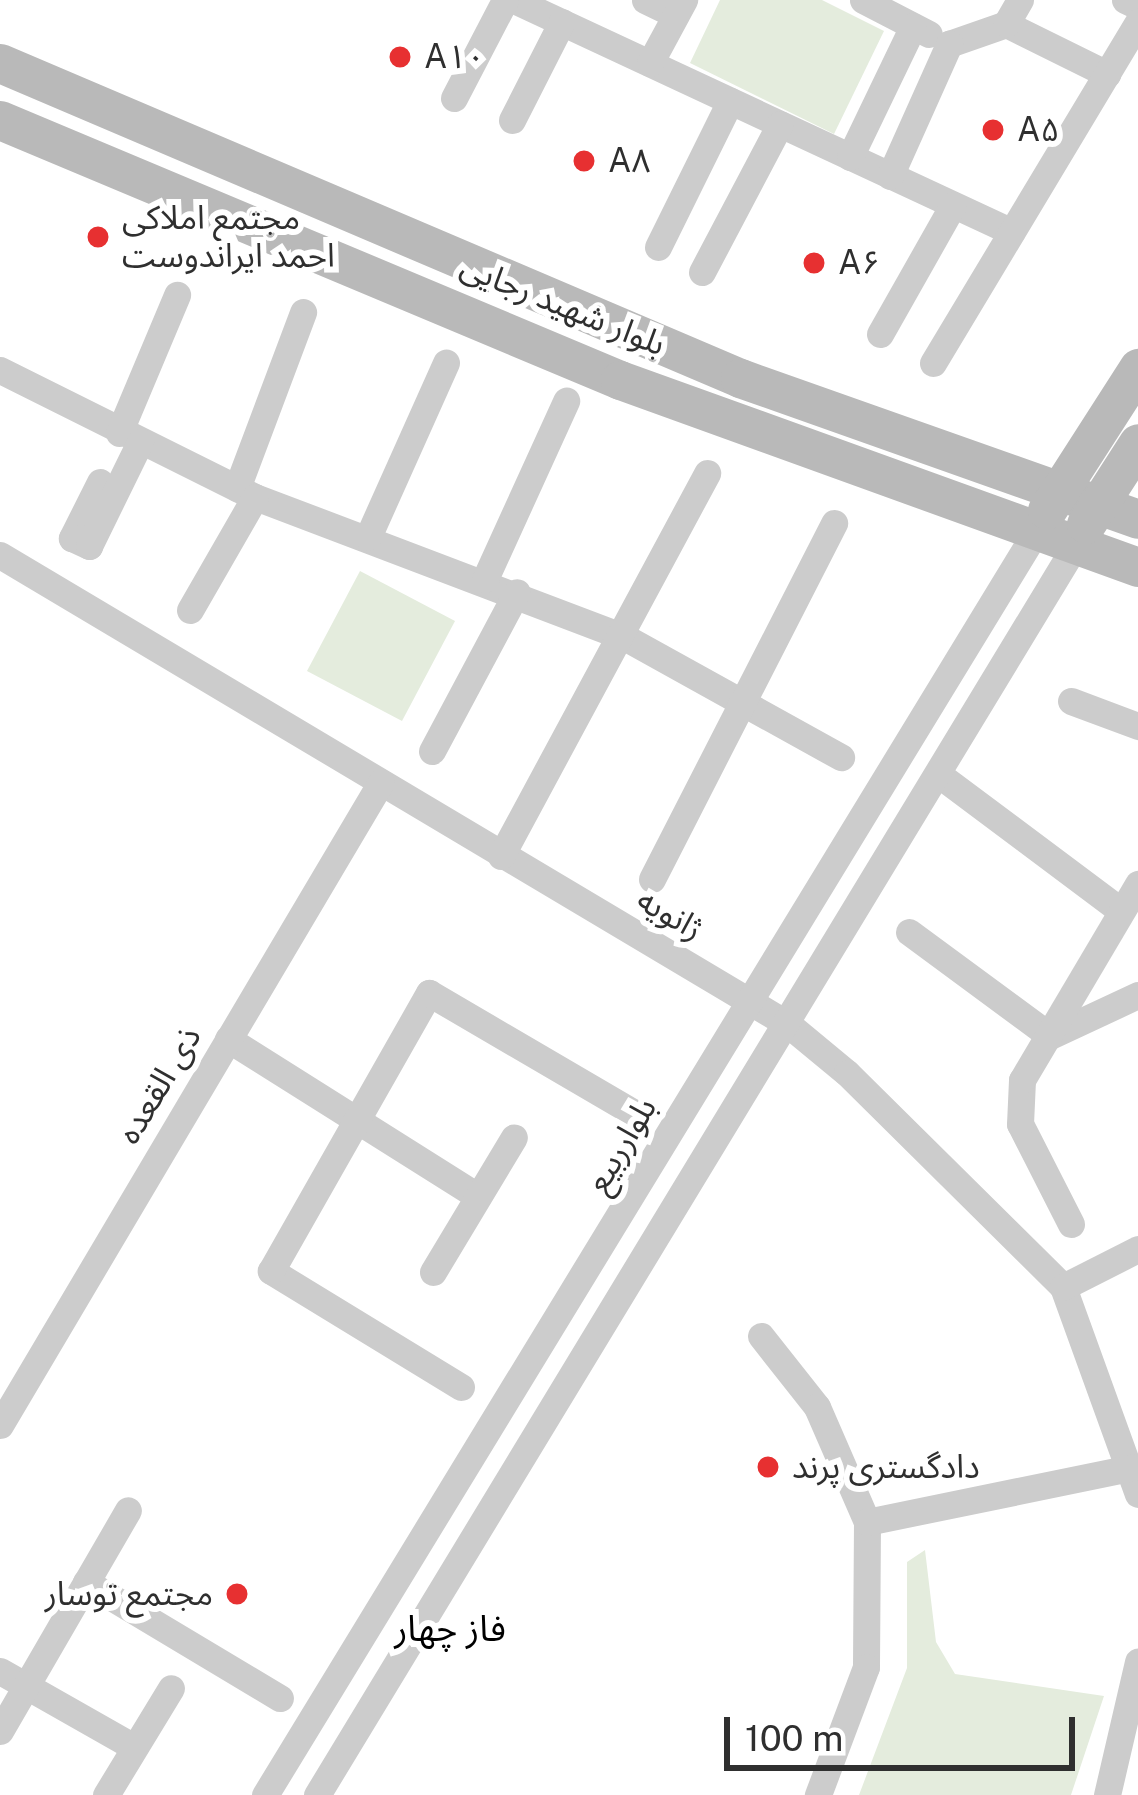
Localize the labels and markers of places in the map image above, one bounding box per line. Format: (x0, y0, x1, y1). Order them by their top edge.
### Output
place label: A۱۰ (424, 37, 485, 77)
marker: A۱۰ (387, 44, 413, 70)
place label: A۵ (1017, 110, 1059, 150)
marker: A۵ (980, 117, 1006, 143)
place label: A۸ (608, 141, 650, 181)
marker: A۸ (571, 148, 597, 174)
place label: مجتمع املاکی احمد ایراندوست (122, 198, 335, 276)
marker: مجتمع املاکی احمد ایراندوست (85, 224, 111, 250)
place label: A۶ (838, 243, 880, 283)
marker: A۶ (801, 250, 827, 276)
place label: دادگستری پرند (792, 1447, 980, 1487)
marker: دادگستری پرند (755, 1454, 781, 1480)
place label: مجتمع توسار (45, 1574, 213, 1614)
marker: مجتمع توسار (224, 1581, 250, 1607)

